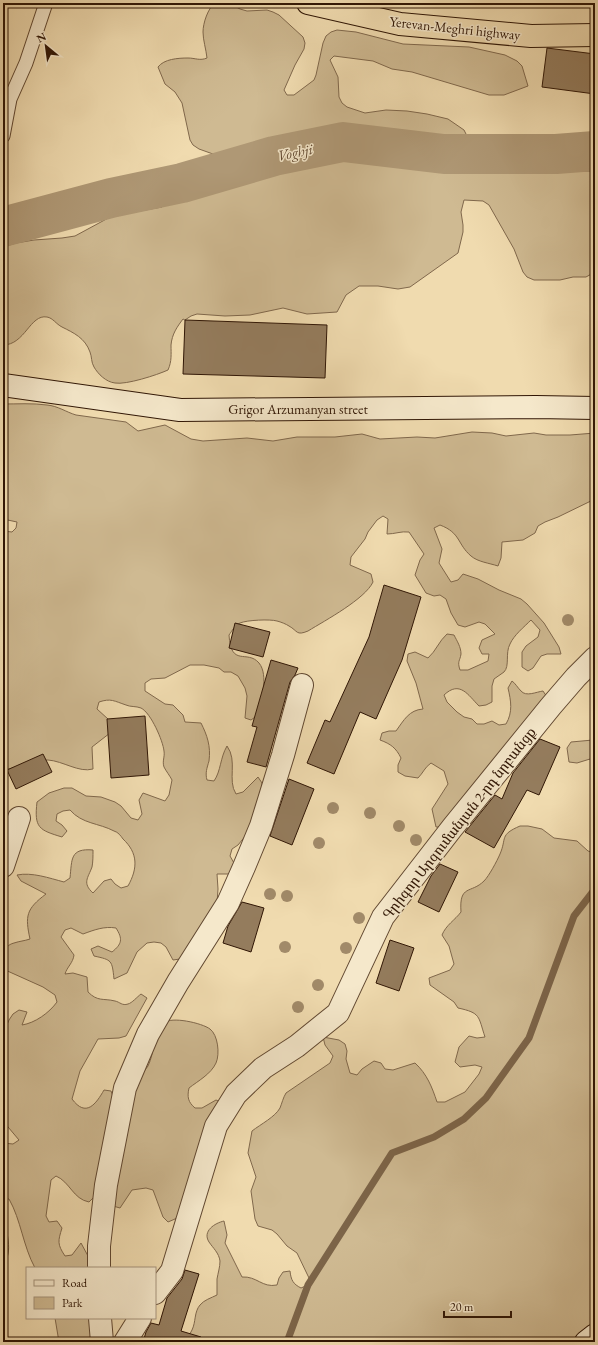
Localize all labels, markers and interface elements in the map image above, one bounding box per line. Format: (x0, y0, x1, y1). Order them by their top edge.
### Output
street label: Yerevan-Meghri highway (389, 12, 522, 44)
north arrow (26, 26, 66, 66)
text: N (34, 29, 49, 46)
water label: Voghji (276, 139, 315, 165)
street label: Grigor Arzumanyan street (228, 400, 368, 418)
street label: Գրիգոր Արզումանյան 2-րդ նրբանցք (378, 723, 540, 923)
legend (26, 1267, 156, 1319)
text: Road (62, 1275, 88, 1291)
scale bar (444, 1293, 511, 1319)
text: Park (62, 1295, 83, 1311)
text: 20 m (450, 1299, 474, 1315)

